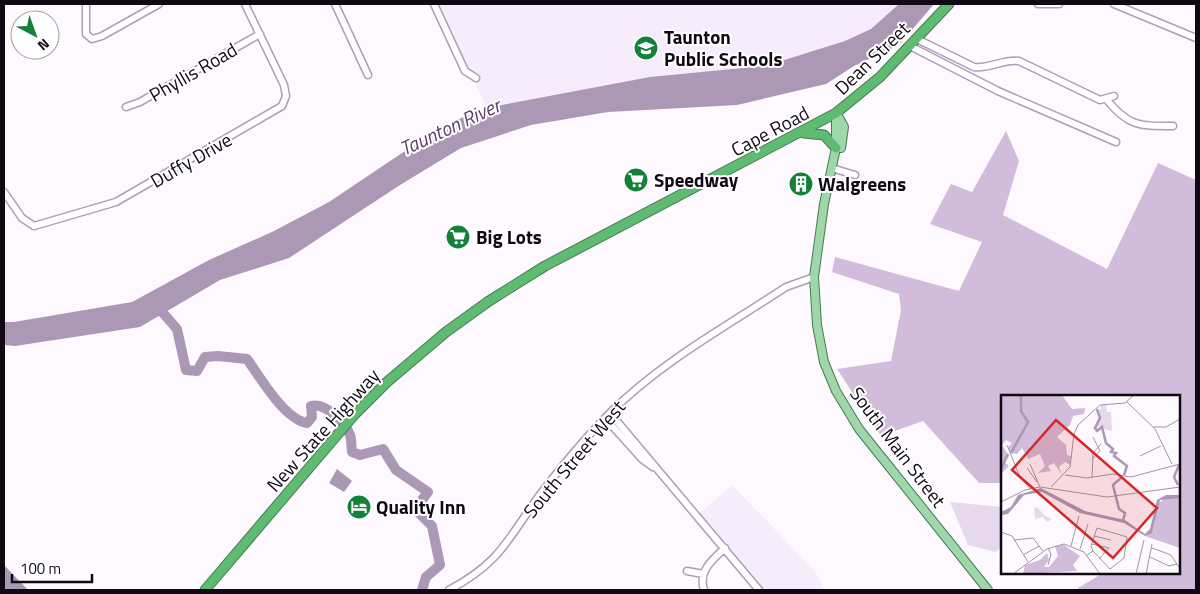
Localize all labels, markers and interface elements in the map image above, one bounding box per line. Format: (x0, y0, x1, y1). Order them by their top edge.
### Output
north arrow (10, 10, 60, 60)
street label: Dean Street (828, 14, 916, 101)
place label: Taunton Public Schools (664, 22, 782, 73)
text: N (33, 34, 54, 56)
street label: Phyllis Road (143, 35, 242, 109)
school or university icon: Taunton Public Schools (633, 35, 659, 61)
water label: Taunton River (394, 89, 508, 163)
street label: Cape Road (726, 98, 814, 163)
street label: Duffy Drive (145, 125, 237, 195)
place label: Speedway (654, 165, 739, 194)
supermarket icon: Speedway (623, 167, 649, 193)
place label: Walgreens (818, 169, 906, 198)
building icon: Walgreens (788, 171, 814, 197)
place label: Big Lots (476, 222, 542, 251)
supermarket icon: Big Lots (445, 224, 471, 250)
street label: New State Highway (259, 361, 386, 498)
street label: South Main Street (843, 380, 954, 513)
street label: South Street West (516, 393, 632, 524)
inset map (1001, 395, 1180, 574)
place label: Quality Inn (376, 492, 466, 521)
hotel icon: Quality Inn (346, 494, 372, 520)
scale bar (12, 552, 92, 584)
text: 100 m (20, 557, 61, 580)

